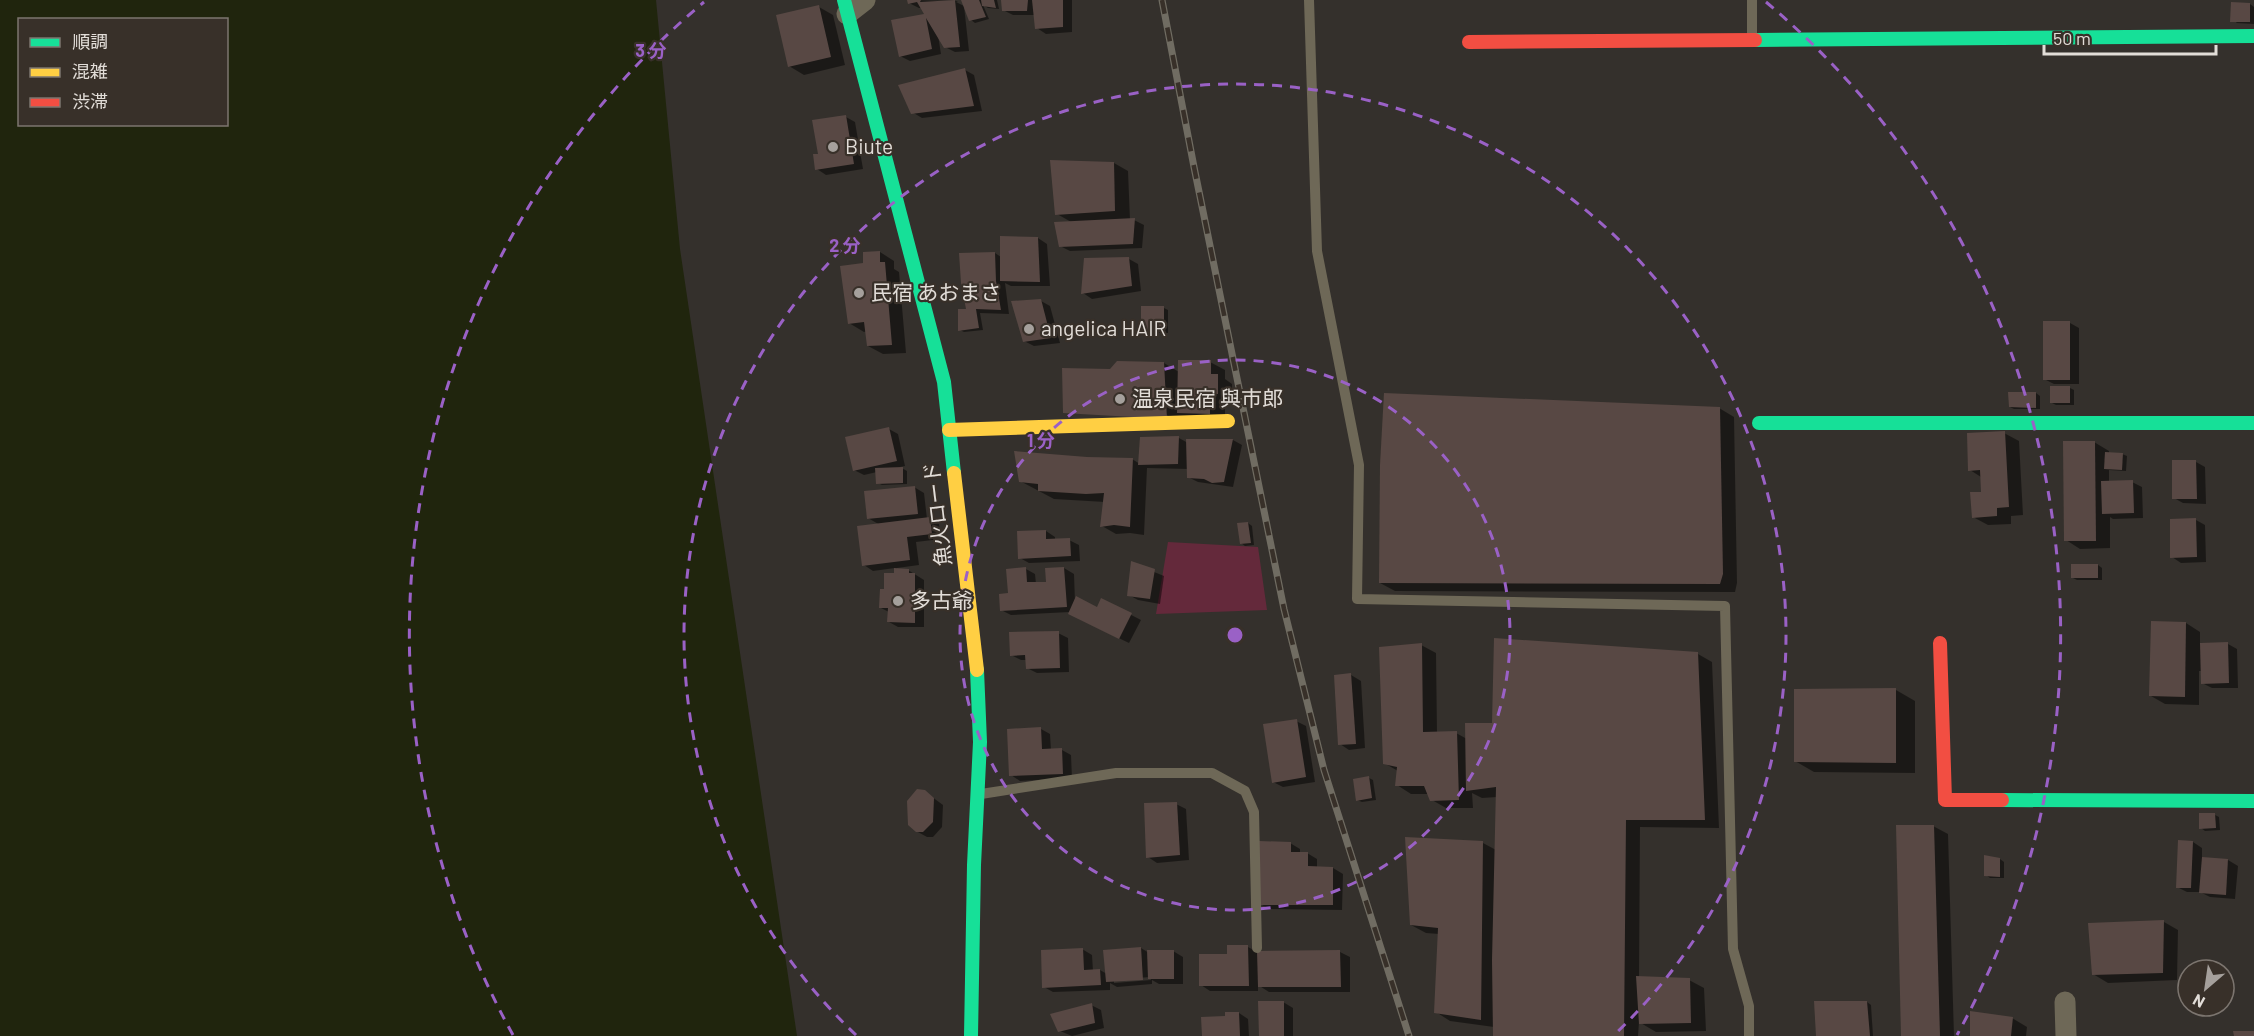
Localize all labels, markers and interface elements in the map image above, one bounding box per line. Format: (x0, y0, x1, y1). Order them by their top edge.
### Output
legend (18, 18, 228, 126)
scale bar (2044, 18, 2216, 56)
text: 50 m (2053, 27, 2091, 49)
text: 順調 (72, 30, 108, 52)
text: 3 分 (635, 39, 667, 61)
text: 混雑 (72, 60, 108, 82)
text: 渋滞 (72, 90, 108, 112)
place label: Biute (845, 133, 893, 158)
marker: Biute (826, 140, 840, 154)
text: 2 分 (829, 234, 861, 256)
place label: 民宿 あおまさ (871, 279, 1001, 304)
marker: 民宿 あおまさ (852, 286, 866, 300)
place label: angelica HAIR (1041, 315, 1166, 340)
marker: angelica HAIR (1022, 322, 1036, 336)
place label: 温泉民宿 與市郎 (1132, 385, 1283, 410)
marker: 温泉民宿 與市郎 (1113, 392, 1127, 406)
text: 1 分 (1027, 429, 1055, 451)
street label: 魚火ロード (918, 461, 955, 568)
place label: 多古爺 (910, 587, 973, 612)
marker: 多古爺 (891, 594, 905, 608)
centre of rings (1225, 625, 1245, 645)
north arrow (2176, 958, 2236, 1018)
text: N (2189, 991, 2208, 1012)

